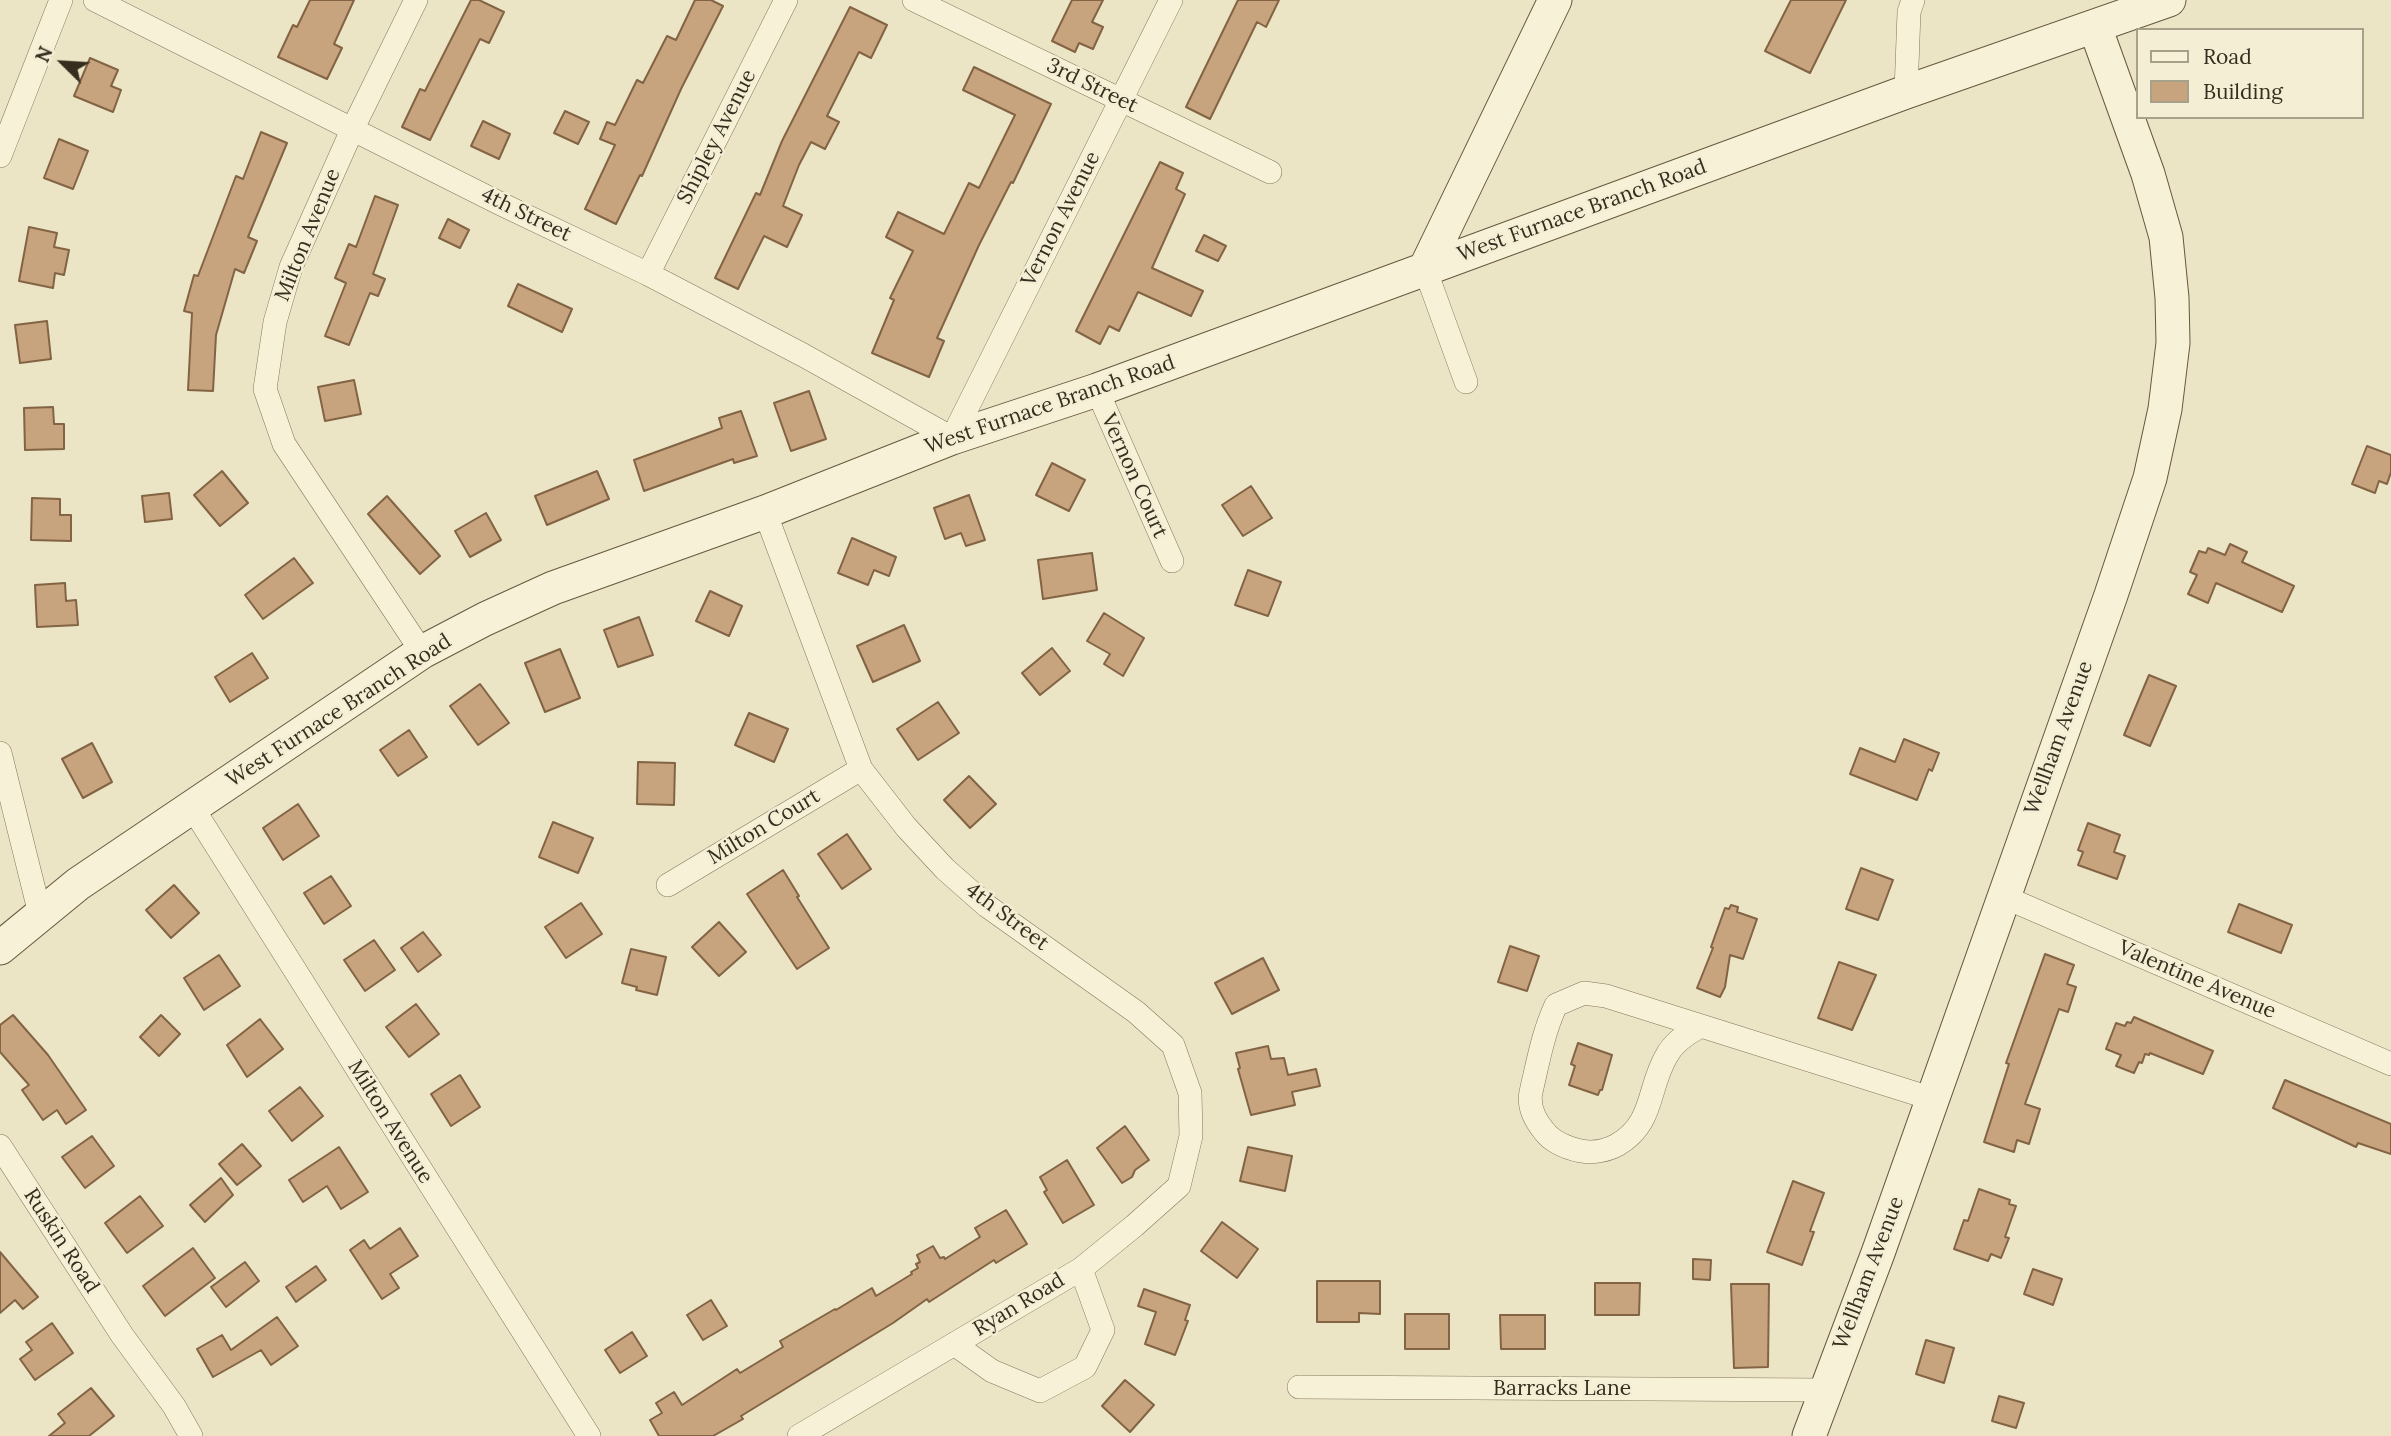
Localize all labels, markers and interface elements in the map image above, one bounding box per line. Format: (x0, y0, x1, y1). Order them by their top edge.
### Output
north arrow (28, 28, 98, 98)
legend (2136, 28, 2363, 119)
text: N (30, 43, 58, 66)
text: Road (2203, 43, 2252, 70)
street label: 3rd Street (1042, 53, 1142, 119)
street label: Shipley Avenue (672, 65, 762, 209)
text: Building (2203, 78, 2283, 105)
street label: Vernon Avenue (1016, 147, 1106, 291)
street label: West Furnace Branch Road (1454, 154, 1710, 268)
street label: Milton Avenue (270, 165, 346, 305)
street label: 4th Street (477, 182, 575, 248)
street label: West Furnace Branch Road (922, 350, 1178, 460)
street label: Vernon Court (1095, 410, 1173, 542)
street label: West Furnace Branch Road (222, 629, 456, 793)
street label: Wellham Avenue (2019, 658, 2099, 818)
street label: Milton Court (703, 784, 825, 870)
street label: 4th Street (961, 878, 1053, 956)
street label: Valentine Avenue (2114, 935, 2280, 1025)
street label: Milton Avenue (342, 1056, 438, 1188)
street label: Ruskin Road (18, 1184, 104, 1298)
street label: Wellham Avenue (1828, 1193, 1910, 1353)
street label: Ryan Road (969, 1268, 1069, 1342)
street label: Barracks Lane (1493, 1376, 1631, 1402)

